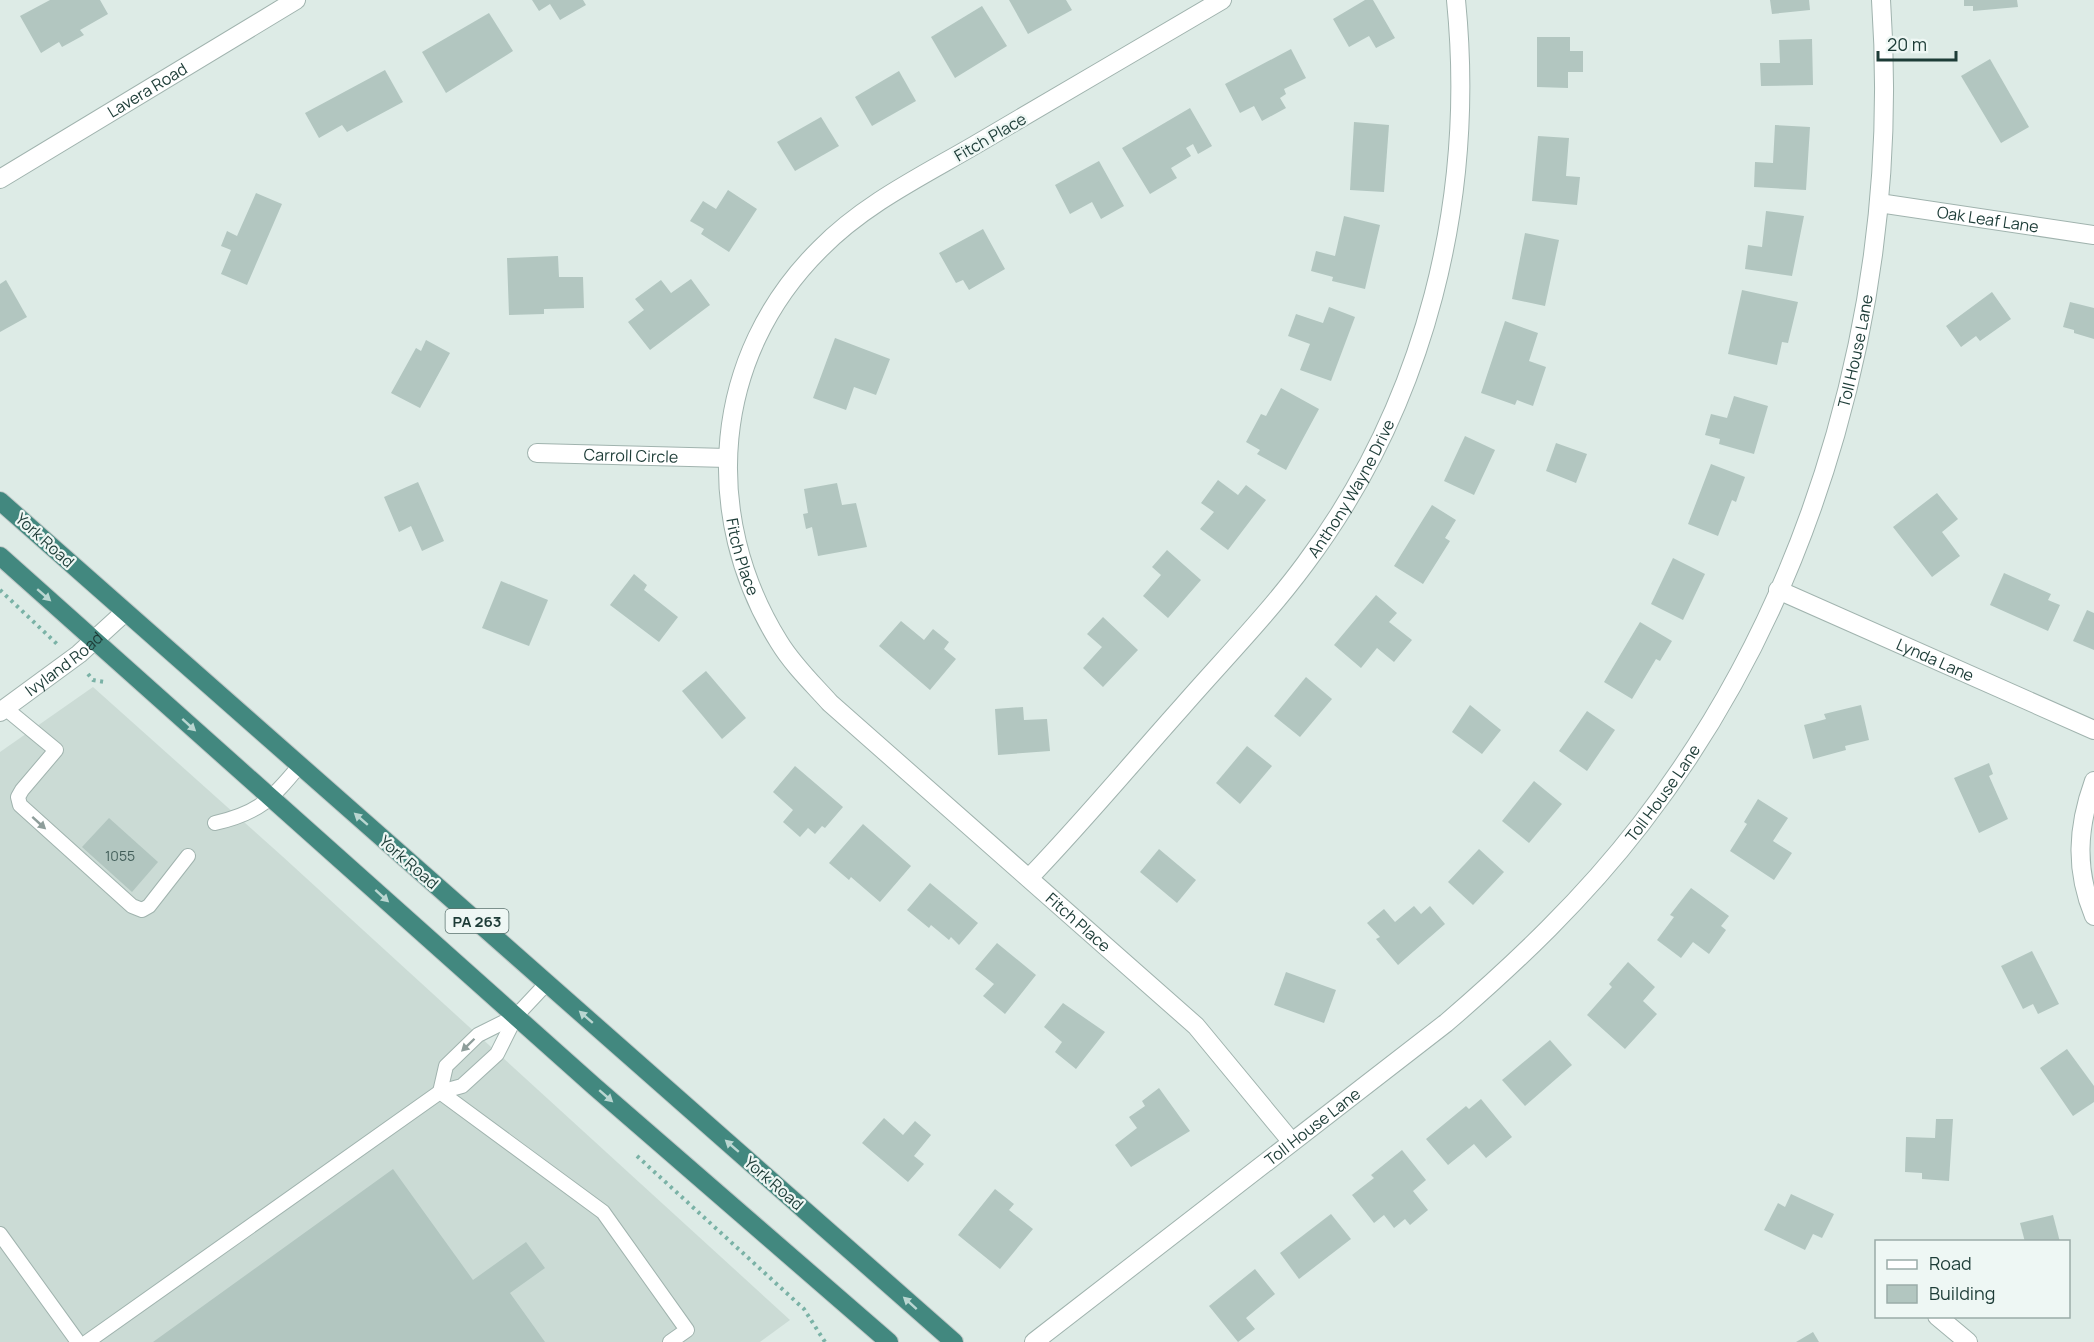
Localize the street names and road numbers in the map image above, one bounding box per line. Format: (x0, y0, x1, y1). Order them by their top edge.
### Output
street label: Lavera Road (103, 57, 191, 123)
street label: Fitch Place (950, 108, 1030, 166)
street label: Oak Leaf Lane (1935, 201, 2040, 238)
street label: Toll House Lane (1832, 293, 1878, 410)
street label: Anthony Wayne Drive (1302, 416, 1400, 562)
street label: Carroll Circle (583, 443, 678, 468)
street label: York Road (11, 508, 79, 572)
street label: Fitch Place (721, 516, 765, 599)
street label: Ivyland Road (21, 627, 107, 701)
street label: Lynda Lane (1893, 633, 1978, 686)
street label: Toll House Lane (1620, 740, 1705, 846)
street label: York Road (375, 830, 443, 894)
street label: Fitch Place (1041, 887, 1115, 957)
road number: PA 263 (446, 909, 508, 933)
street label: Toll House Lane (1260, 1083, 1365, 1170)
street label: York Road (740, 1151, 808, 1215)

